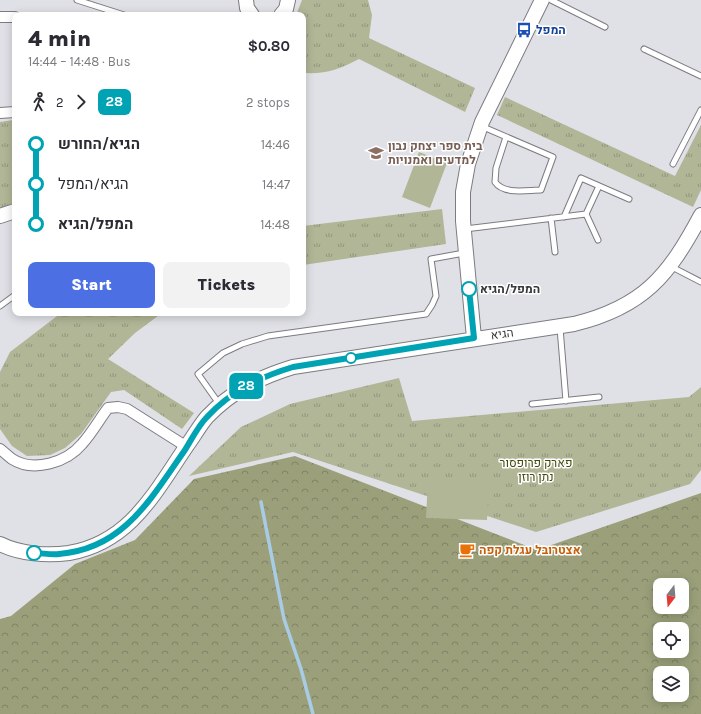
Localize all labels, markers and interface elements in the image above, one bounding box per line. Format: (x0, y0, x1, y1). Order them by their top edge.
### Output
bus stop icon: המפל (515, 21, 533, 39)
place label: המפל (536, 23, 566, 37)
text: 4 min (28, 26, 91, 52)
text: $0.80 (248, 37, 290, 55)
text: 14:44 – 14:48 · Bus (28, 54, 130, 69)
icon: walk (28, 91, 50, 113)
icon: forward (70, 91, 92, 113)
text: 28 (106, 93, 123, 110)
text: 2 (56, 95, 64, 110)
text: 2 stops (246, 95, 290, 110)
text: הגיא/החורש (58, 135, 140, 153)
text: 14:46 (261, 137, 290, 152)
place label: בית ספר יצחק נבון למדעים ואמנויות (388, 139, 483, 167)
school or university icon: בית ספר יצחק נבון למדעים ואמנויות (367, 144, 385, 162)
text: הגיא/המפל (58, 175, 129, 193)
text: 14:47 (262, 177, 290, 192)
text: המפל/הגיא (58, 215, 133, 233)
text: 14:48 (260, 217, 290, 232)
button: Start (28, 262, 155, 308)
button: Tickets (163, 262, 290, 308)
marker: המפל/הגיא (461, 281, 477, 297)
place label: המפל/הגיא (480, 282, 540, 296)
street label: הגיא (490, 325, 514, 343)
unlabelled marker (345, 352, 357, 364)
line badge: 28 (228, 373, 264, 399)
text: 28 (237, 377, 255, 394)
park label: פארק פרופסור נתן רוזן (500, 456, 572, 484)
cafe icon: אצטרובל עגלת קפה (458, 541, 476, 559)
place label: אצטרובל עגלת קפה (479, 543, 581, 557)
unlabelled marker (26, 545, 42, 561)
north arrow (653, 578, 689, 614)
map controls (653, 578, 689, 702)
button: locate (653, 622, 689, 658)
button: layers (653, 666, 689, 702)

